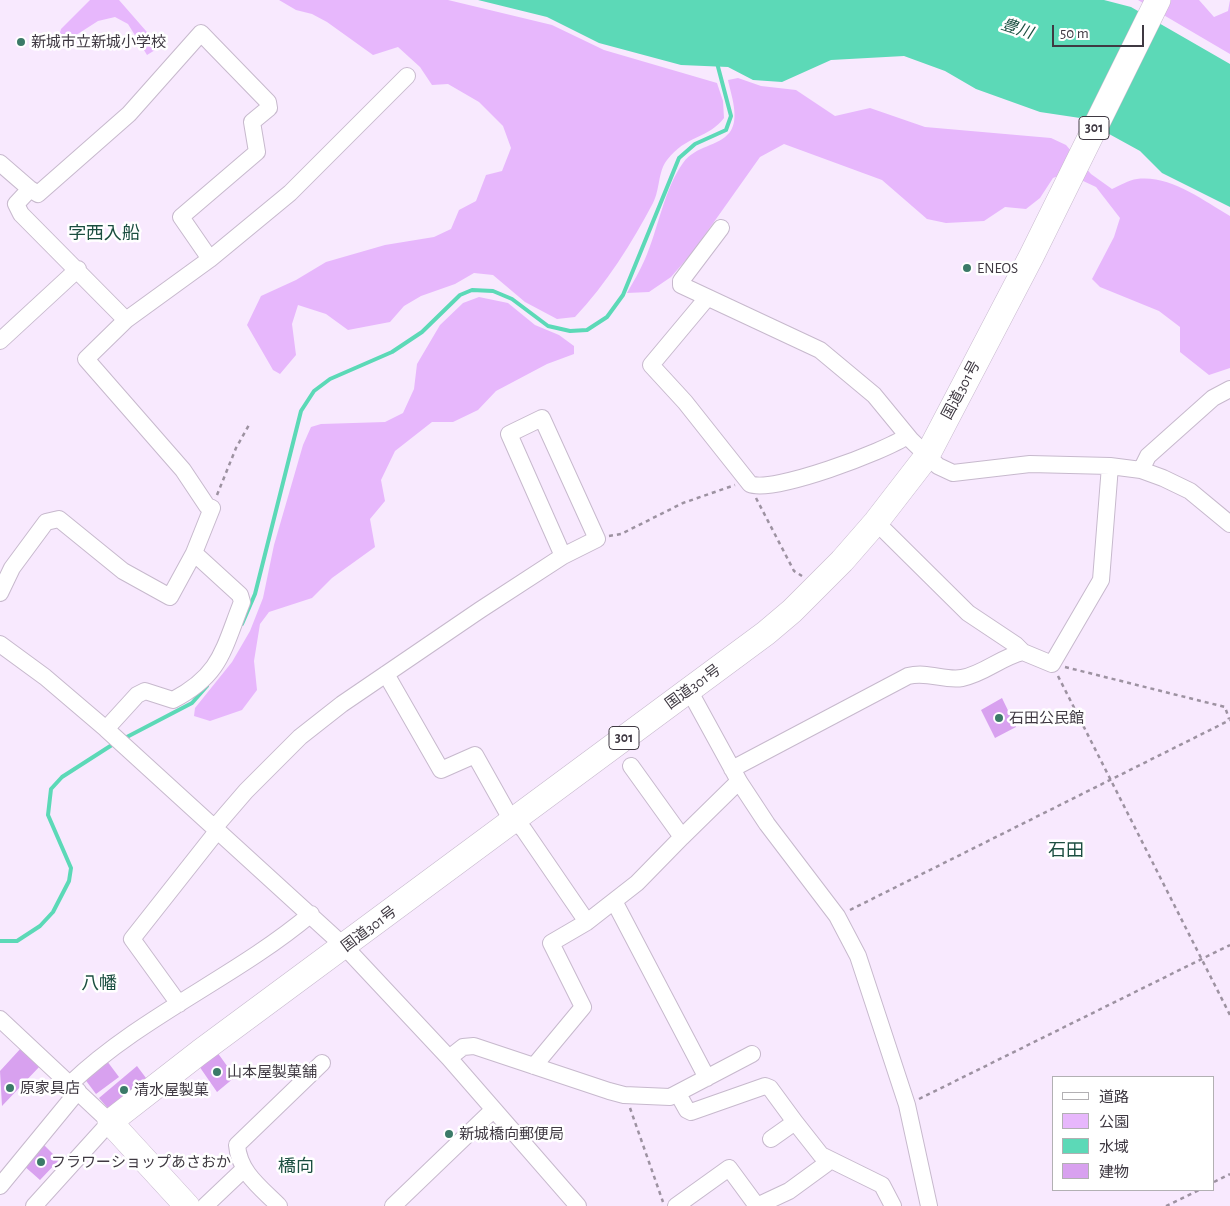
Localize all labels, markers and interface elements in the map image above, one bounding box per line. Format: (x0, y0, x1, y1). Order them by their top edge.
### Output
water label: 豊川 (999, 15, 1035, 43)
scale bar (1055, 15, 1148, 47)
text: 50 m (1060, 26, 1089, 41)
place label: 新城市立新城小学校 (31, 33, 166, 51)
marker: 新城市立新城小学校 (15, 36, 27, 48)
road number: 301 (1079, 116, 1109, 140)
district label: 字西入船 (68, 223, 140, 245)
place label: ENEOS (977, 259, 1018, 277)
marker: ENEOS (961, 262, 973, 274)
street label: 国道301号 (938, 357, 984, 423)
street label: 国道301号 (662, 661, 724, 713)
place label: 石田公民館 (1009, 709, 1084, 727)
marker: 石田公民館 (993, 712, 1005, 724)
road number: 301 (609, 726, 639, 750)
district label: 石田 (1048, 840, 1084, 862)
street label: 国道301号 (338, 902, 400, 956)
district label: 八幡 (81, 973, 117, 995)
place label: 山本屋製菓舗 (227, 1063, 317, 1081)
marker: 山本屋製菓舗 (211, 1066, 223, 1078)
legend (1052, 1076, 1215, 1191)
place label: 原家具店 (20, 1079, 80, 1097)
place label: 清水屋製菓 (134, 1081, 209, 1099)
marker: 原家具店 (4, 1082, 16, 1094)
marker: 清水屋製菓 (118, 1084, 130, 1096)
text: 道路 (1099, 1090, 1129, 1105)
text: 公園 (1099, 1115, 1129, 1130)
place label: 新城橋向郵便局 (459, 1125, 564, 1143)
marker: 新城橋向郵便局 (443, 1128, 455, 1140)
text: 水域 (1099, 1140, 1129, 1155)
place label: フラワーショップあさおか (51, 1153, 231, 1171)
marker: フラワーショップあさおか (35, 1156, 47, 1168)
district label: 橋向 (278, 1156, 314, 1178)
text: 建物 (1099, 1165, 1129, 1180)

